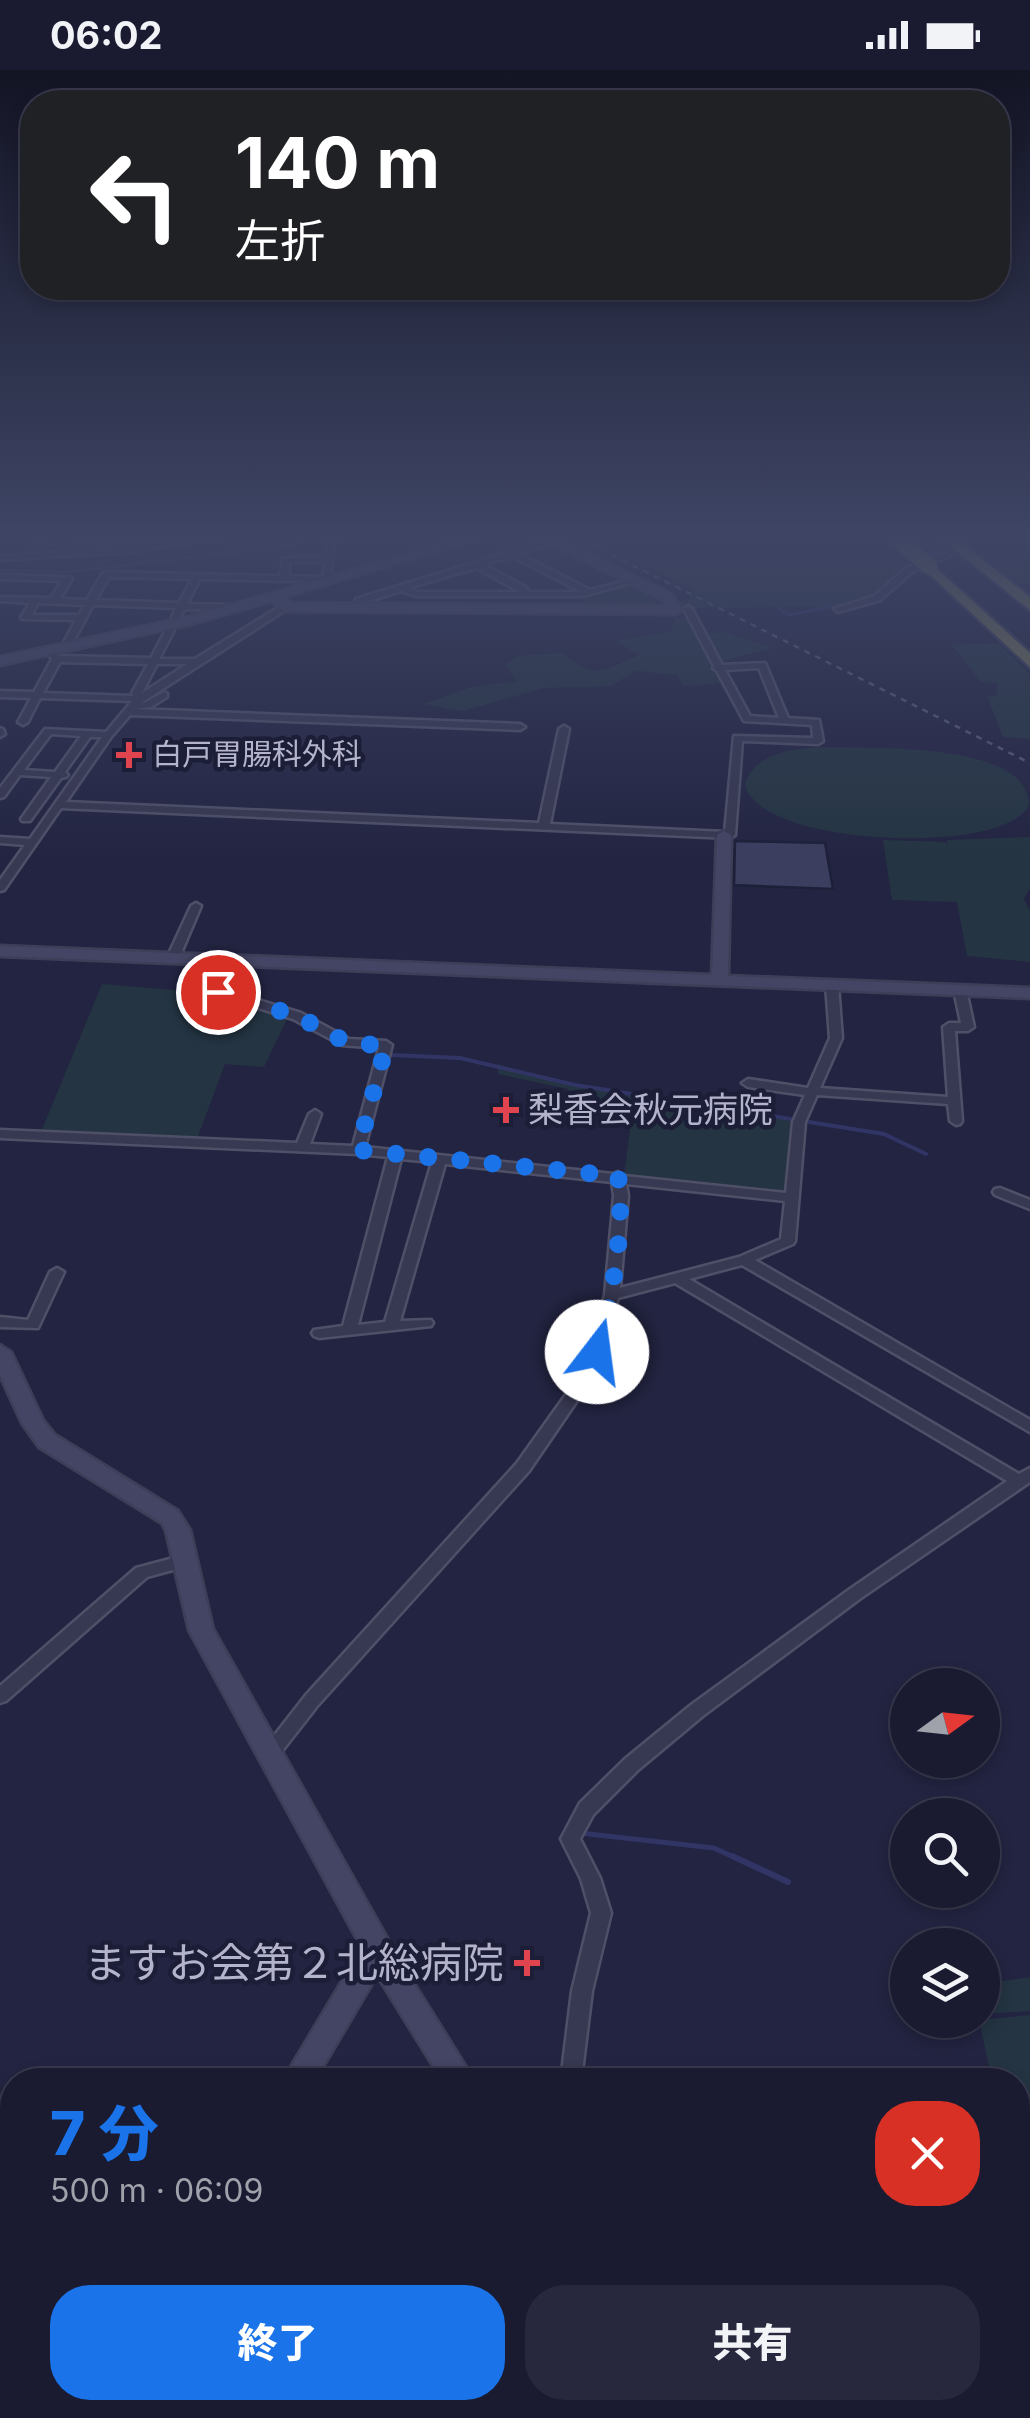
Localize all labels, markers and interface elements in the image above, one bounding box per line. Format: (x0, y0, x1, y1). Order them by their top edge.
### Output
text: 06:02 (50, 12, 163, 58)
text: 140 m (235, 120, 440, 205)
icon: left (70, 130, 200, 260)
text: 左折 (235, 213, 325, 268)
place label: 白戸胃腸科外科 (152, 736, 362, 772)
marker: 白戸胃腸科外科 (116, 742, 142, 768)
pin (176, 950, 261, 1035)
icon: arrive (191, 965, 246, 1020)
place label: 梨香会秋元病院 (528, 1088, 773, 1130)
marker: 梨香会秋元病院 (493, 1097, 519, 1123)
position arrow (545, 1300, 649, 1404)
north arrow (890, 1668, 1000, 1778)
map controls (890, 1668, 1000, 2038)
button: search (890, 1798, 1000, 1908)
button: layers (890, 1928, 1000, 2038)
place label: ますお会第２北総病院 (84, 1937, 504, 1988)
marker: ますお会第２北総病院 (514, 1950, 540, 1976)
text: 7 分 (50, 2097, 158, 2169)
button: close (875, 2101, 980, 2206)
text: 500 m · 06:09 (50, 2171, 263, 2210)
button: 終了 (50, 2285, 505, 2400)
button: 共有 (525, 2285, 980, 2400)

